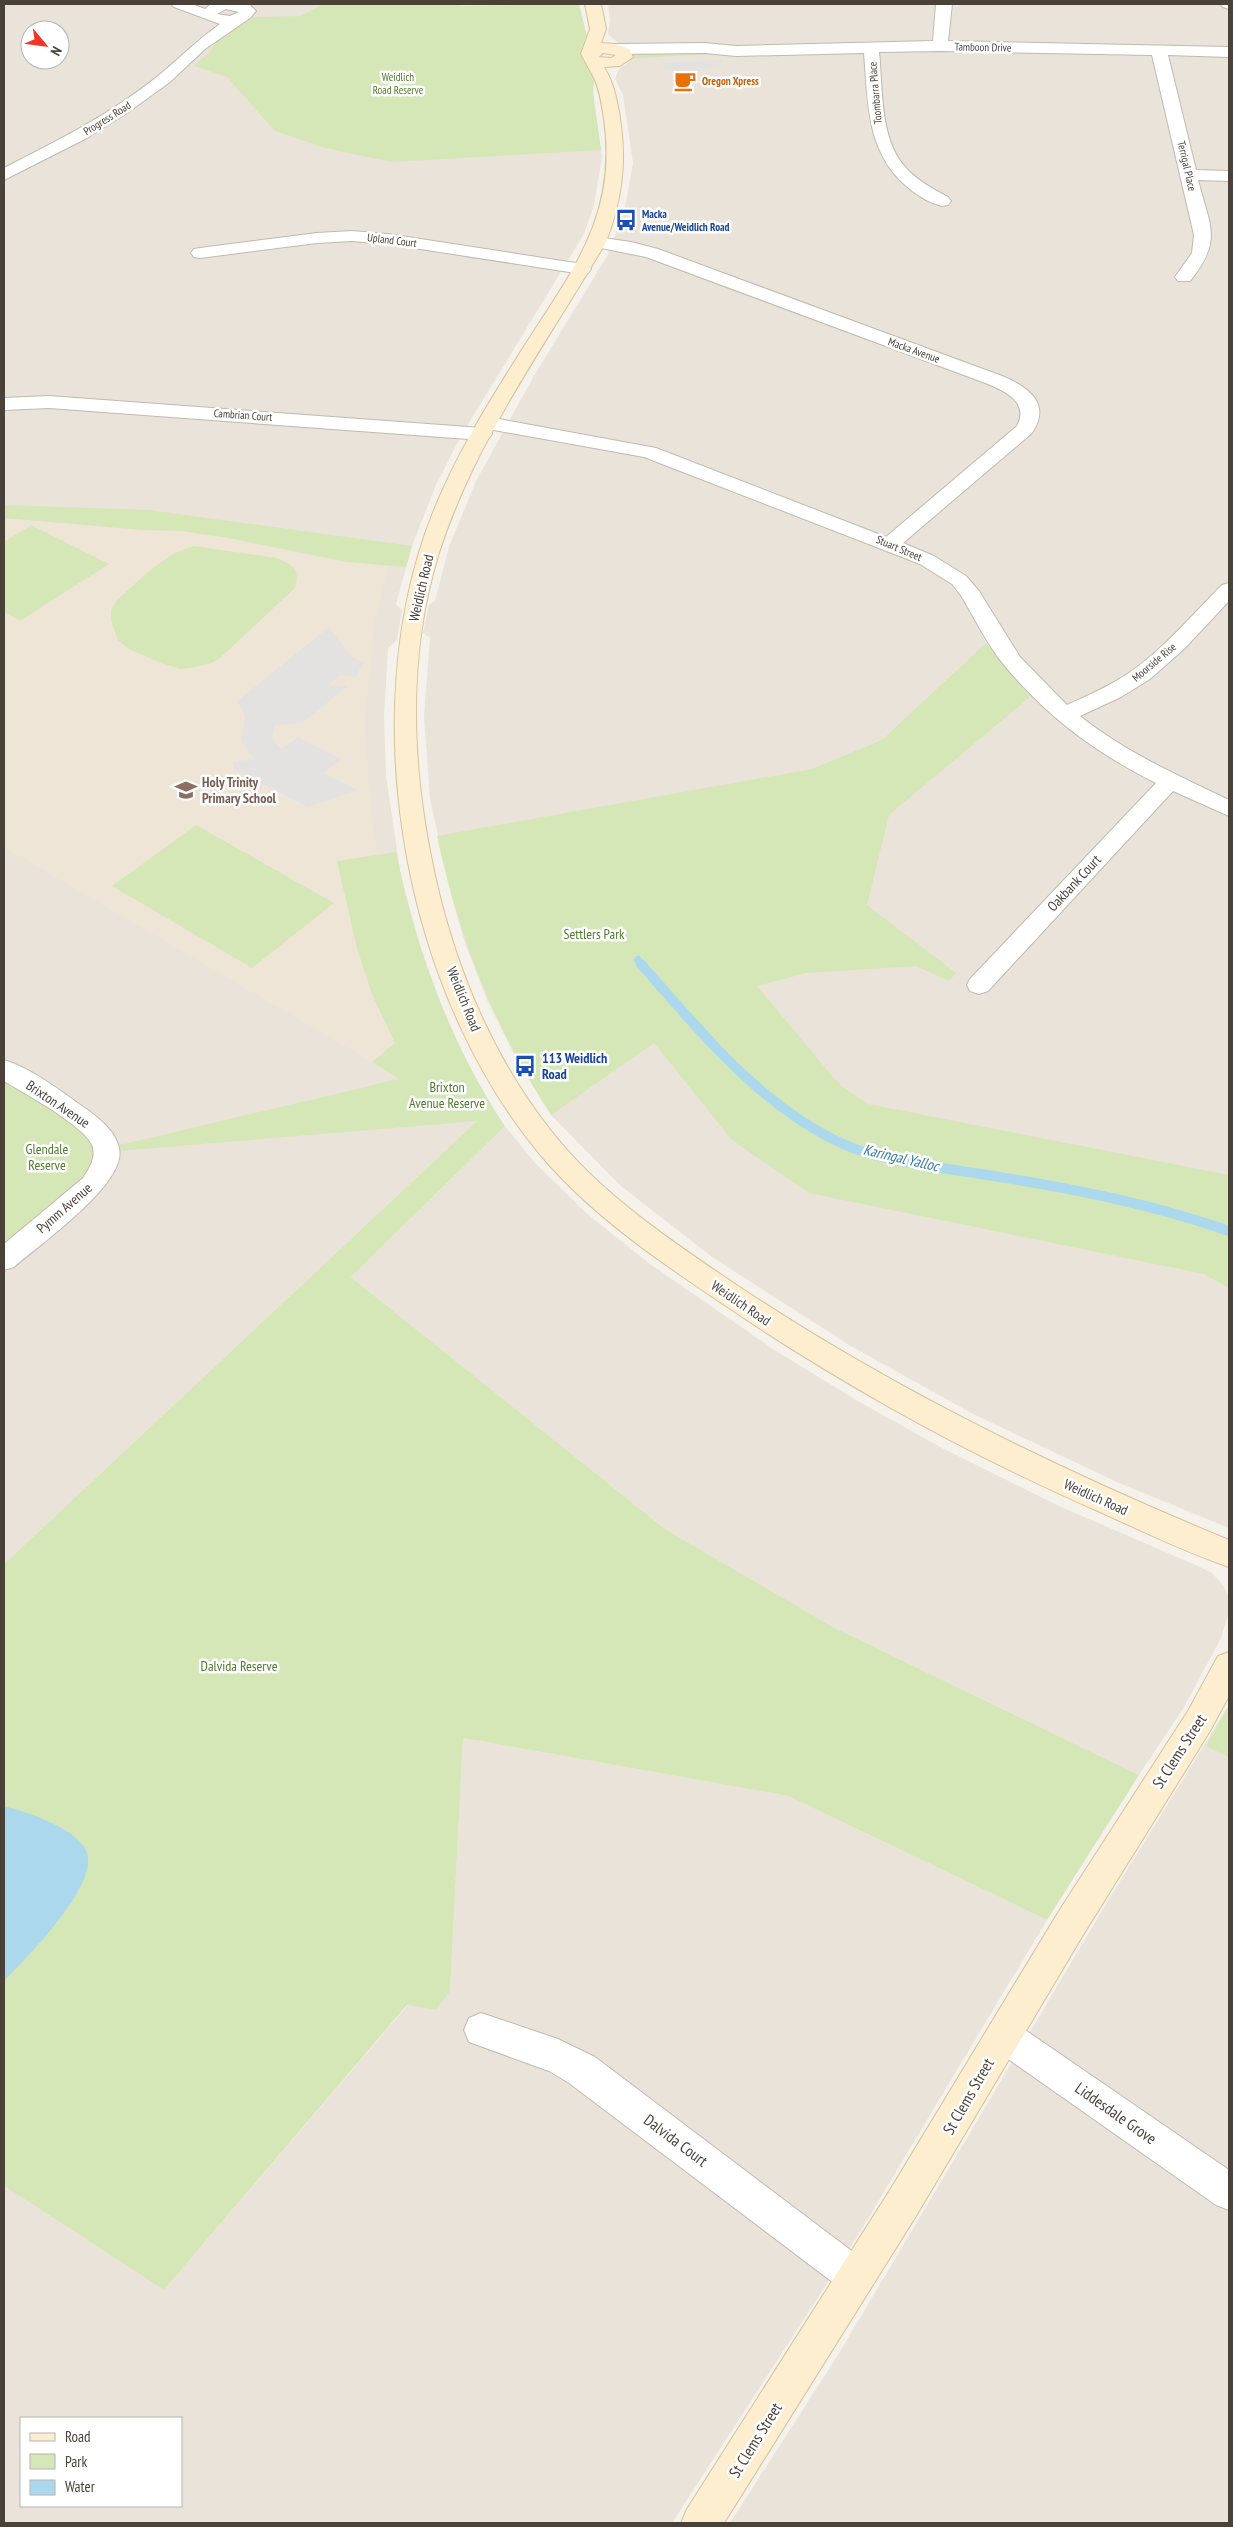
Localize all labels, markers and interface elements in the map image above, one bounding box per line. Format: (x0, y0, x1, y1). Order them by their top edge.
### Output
north arrow (20, 20, 70, 70)
street label: Tamboon Drive (954, 40, 1012, 55)
text: N (47, 44, 66, 59)
street label: Toombarra Place (865, 61, 885, 125)
cafe icon: Oregon Xpress (672, 68, 698, 94)
park label: Weidlich Road Reserve (373, 70, 424, 97)
place label: Oregon Xpress (702, 74, 759, 88)
street label: Progress Road (81, 98, 133, 138)
street label: Terrigal Place (1174, 140, 1200, 193)
bus stop icon: Macka Avenue/Weidlich Road (613, 207, 639, 233)
place label: Macka Avenue/Weidlich Road (641, 207, 730, 234)
street label: Upland Court (366, 230, 418, 250)
street label: Macka Avenue (886, 334, 942, 366)
street label: Cambrian Court (213, 406, 273, 424)
street label: Stuart Street (874, 532, 924, 564)
street label: Weidlich Road (405, 553, 437, 623)
street label: Moorside Rise (1129, 639, 1179, 684)
place label: Holy Trinity Primary School (202, 773, 277, 807)
school or university icon: Holy Trinity Primary School (173, 777, 199, 803)
street label: Oakbank Court (1043, 851, 1105, 915)
park label: Settlers Park (564, 925, 625, 943)
street label: Weidlich Road (443, 964, 485, 1034)
place label: 113 Weidlich Road (542, 1049, 607, 1083)
bus stop icon: 113 Weidlich Road (512, 1053, 538, 1079)
street label: Brixton Avenue (23, 1076, 94, 1132)
park label: Brixton Avenue Reserve (409, 1078, 485, 1112)
park label: Glendale Reserve (26, 1140, 69, 1174)
water label: Karingal Yalloc (862, 1140, 942, 1176)
street label: Pymm Avenue (33, 1179, 96, 1237)
street label: Weidlich Road (708, 1276, 774, 1330)
street label: Weidlich Road (1061, 1475, 1131, 1519)
park label: Dalvida Reserve (201, 1657, 278, 1675)
street label: St Clems Street (1148, 1710, 1211, 1792)
street label: St Clems Street (938, 2054, 998, 2138)
street label: Liddesdale Grove (1071, 2078, 1161, 2148)
street label: Dalvida Court (640, 2109, 712, 2171)
street label: St Clems Street (724, 2398, 786, 2481)
legend (20, 2417, 182, 2507)
text: Road (65, 2427, 91, 2446)
text: Park (65, 2452, 87, 2471)
text: Water (65, 2477, 96, 2496)

